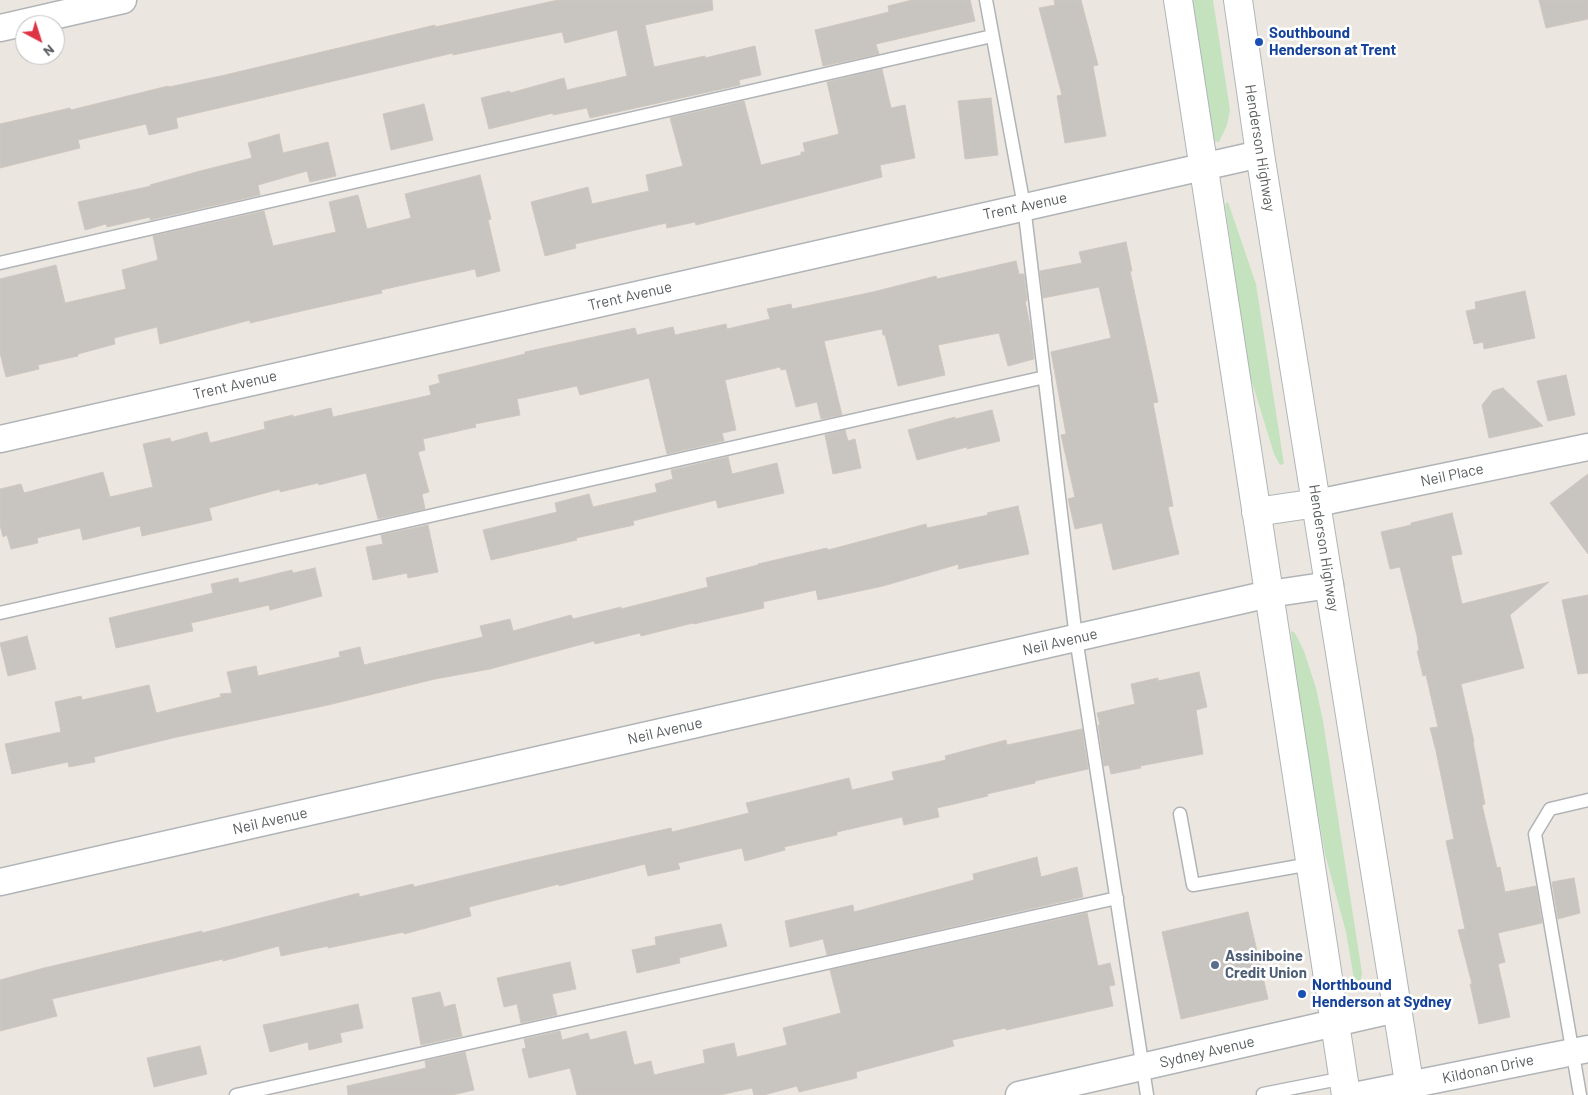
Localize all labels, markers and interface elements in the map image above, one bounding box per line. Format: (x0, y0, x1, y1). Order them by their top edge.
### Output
north arrow (15, 15, 65, 65)
place label: Southbound Henderson at Trent (1269, 24, 1396, 59)
marker: Southbound Henderson at Trent (1253, 36, 1265, 48)
text: N (40, 42, 58, 61)
street label: Henderson Highway (1241, 83, 1279, 213)
street label: Trent Avenue (981, 188, 1069, 224)
street label: Trent Avenue (586, 278, 674, 314)
street label: Trent Avenue (191, 367, 279, 403)
street label: Neil Place (1419, 460, 1485, 490)
street label: Henderson Highway (1305, 483, 1343, 613)
street label: Neil Avenue (1021, 625, 1099, 659)
street label: Neil Avenue (626, 714, 704, 748)
street label: Neil Avenue (231, 804, 309, 838)
place label: Assiniboine Credit Union (1225, 947, 1307, 982)
marker: Assiniboine Credit Union (1209, 959, 1221, 971)
place label: Northbound Henderson at Sydney (1312, 976, 1452, 1011)
marker: Northbound Henderson at Sydney (1296, 988, 1308, 1000)
street label: Sydney Avenue (1158, 1032, 1256, 1072)
street label: Kildonan Drive (1441, 1051, 1535, 1087)

